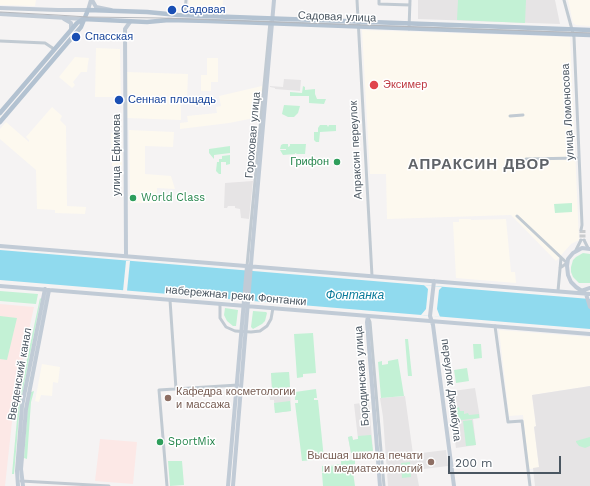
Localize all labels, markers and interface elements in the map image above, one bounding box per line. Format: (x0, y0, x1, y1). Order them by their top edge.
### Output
place label: Садовая (181, 3, 226, 17)
marker: Садовая (166, 4, 178, 16)
street label: Садовая улица (298, 9, 376, 25)
place label: Спасская (85, 30, 133, 44)
marker: Спасская (70, 31, 82, 43)
street label: улица Ломоносова (559, 63, 577, 161)
place label: Эксимер (383, 78, 427, 92)
marker: Эксимер (368, 79, 380, 91)
street label: Гороховая улица (243, 91, 263, 179)
place label: Сенная площадь (128, 93, 216, 107)
marker: Сенная площадь (113, 94, 125, 106)
street label: Апраксин переулок (347, 100, 365, 200)
street label: улица Ефимова (110, 114, 124, 196)
place label: Грифон (290, 155, 329, 169)
district label: АПРАКСИН ДВОР (408, 156, 550, 174)
marker: Грифон (332, 157, 342, 167)
place label: World Class (141, 191, 205, 205)
marker: World Class (128, 193, 138, 203)
street label: набережная реки Фонтанки (165, 283, 307, 309)
water label: Фонтанка (326, 288, 384, 302)
street label: Бородинская улица (352, 325, 372, 427)
street label: Введенский канал (5, 327, 35, 421)
street label: переулок Джамбула (438, 338, 464, 442)
place label: Кафедра косметологии и массажа (176, 385, 295, 411)
marker: Кафедра косметологии и массажа (163, 393, 173, 403)
place label: SportMix (168, 435, 215, 449)
marker: SportMix (155, 437, 165, 447)
scale bar (450, 448, 563, 474)
place label: Высшая школа печати и медиатехнологий (307, 449, 423, 475)
text: 200 m (455, 456, 492, 470)
marker: Высшая школа печати и медиатехнологий (426, 457, 436, 467)

